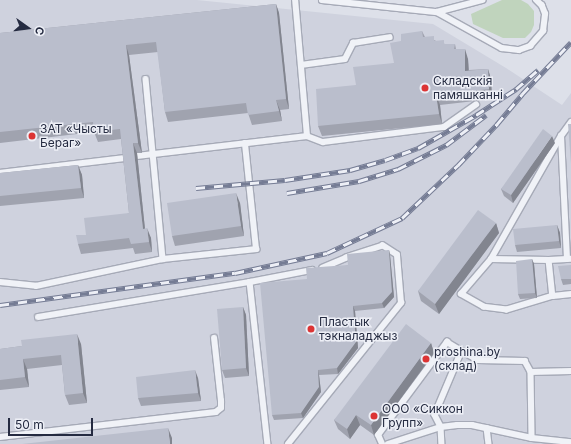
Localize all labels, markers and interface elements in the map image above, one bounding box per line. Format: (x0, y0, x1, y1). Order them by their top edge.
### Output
north arrow (8, 8, 48, 48)
text: С (32, 25, 47, 37)
place label: Складскія памяшканні (433, 74, 503, 102)
marker: Складскія памяшканні (420, 83, 430, 93)
place label: ЗАТ «Чысты Бераг» (40, 122, 111, 150)
marker: ЗАТ «Чысты Бераг» (27, 131, 37, 141)
place label: Пластык тэкналаджыз (319, 315, 397, 343)
marker: Пластык тэкналаджыз (306, 324, 316, 334)
place label: рroshina.by (склад) (434, 345, 500, 373)
marker: рroshina.by (склад) (421, 354, 431, 364)
place label: ООО «Сиккон Групп» (382, 402, 463, 430)
scale bar (10, 410, 95, 436)
marker: ООО «Сиккон Групп» (369, 411, 379, 421)
text: 50 m (15, 417, 44, 432)

